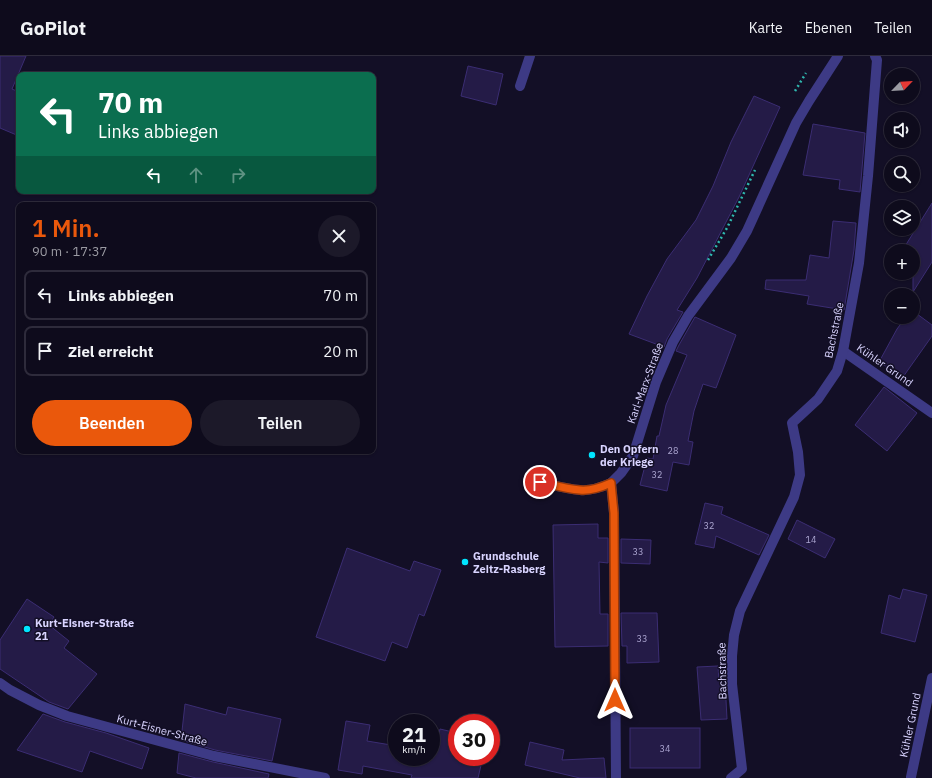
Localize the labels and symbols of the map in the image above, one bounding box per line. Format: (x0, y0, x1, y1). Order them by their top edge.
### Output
north arrow (884, 68, 920, 104)
street label: Bachstraße (821, 301, 847, 359)
street label: Karl-Marx-Straße (624, 340, 666, 426)
street label: Kühler Grund (854, 340, 916, 390)
place label: Den Opfern der Kriege (600, 442, 659, 469)
house number: 28 (668, 445, 678, 456)
marker: Den Opfern der Kriege (587, 450, 597, 460)
pin (523, 465, 557, 499)
house number: 32 (652, 469, 662, 480)
house number: 32 (704, 520, 714, 531)
house number: 14 (806, 534, 816, 545)
house number: 33 (633, 546, 643, 557)
place label: Grundschule Zeitz-Rasberg (473, 549, 546, 576)
marker: Grundschule Zeitz-Rasberg (460, 557, 470, 567)
place label: Kurt-Eisner-Straße 21 (35, 616, 134, 643)
marker: Kurt-Eisner-Straße 21 (22, 624, 32, 634)
house number: 33 (637, 633, 647, 644)
street label: Bachstraße (715, 642, 729, 700)
position arrow (594, 679, 636, 721)
street label: Kühler Grund (896, 691, 924, 759)
street label: Kurt-Eisner-Straße (115, 711, 209, 749)
speed limit sign: 30 (448, 714, 500, 766)
house number: 34 (660, 743, 670, 754)

